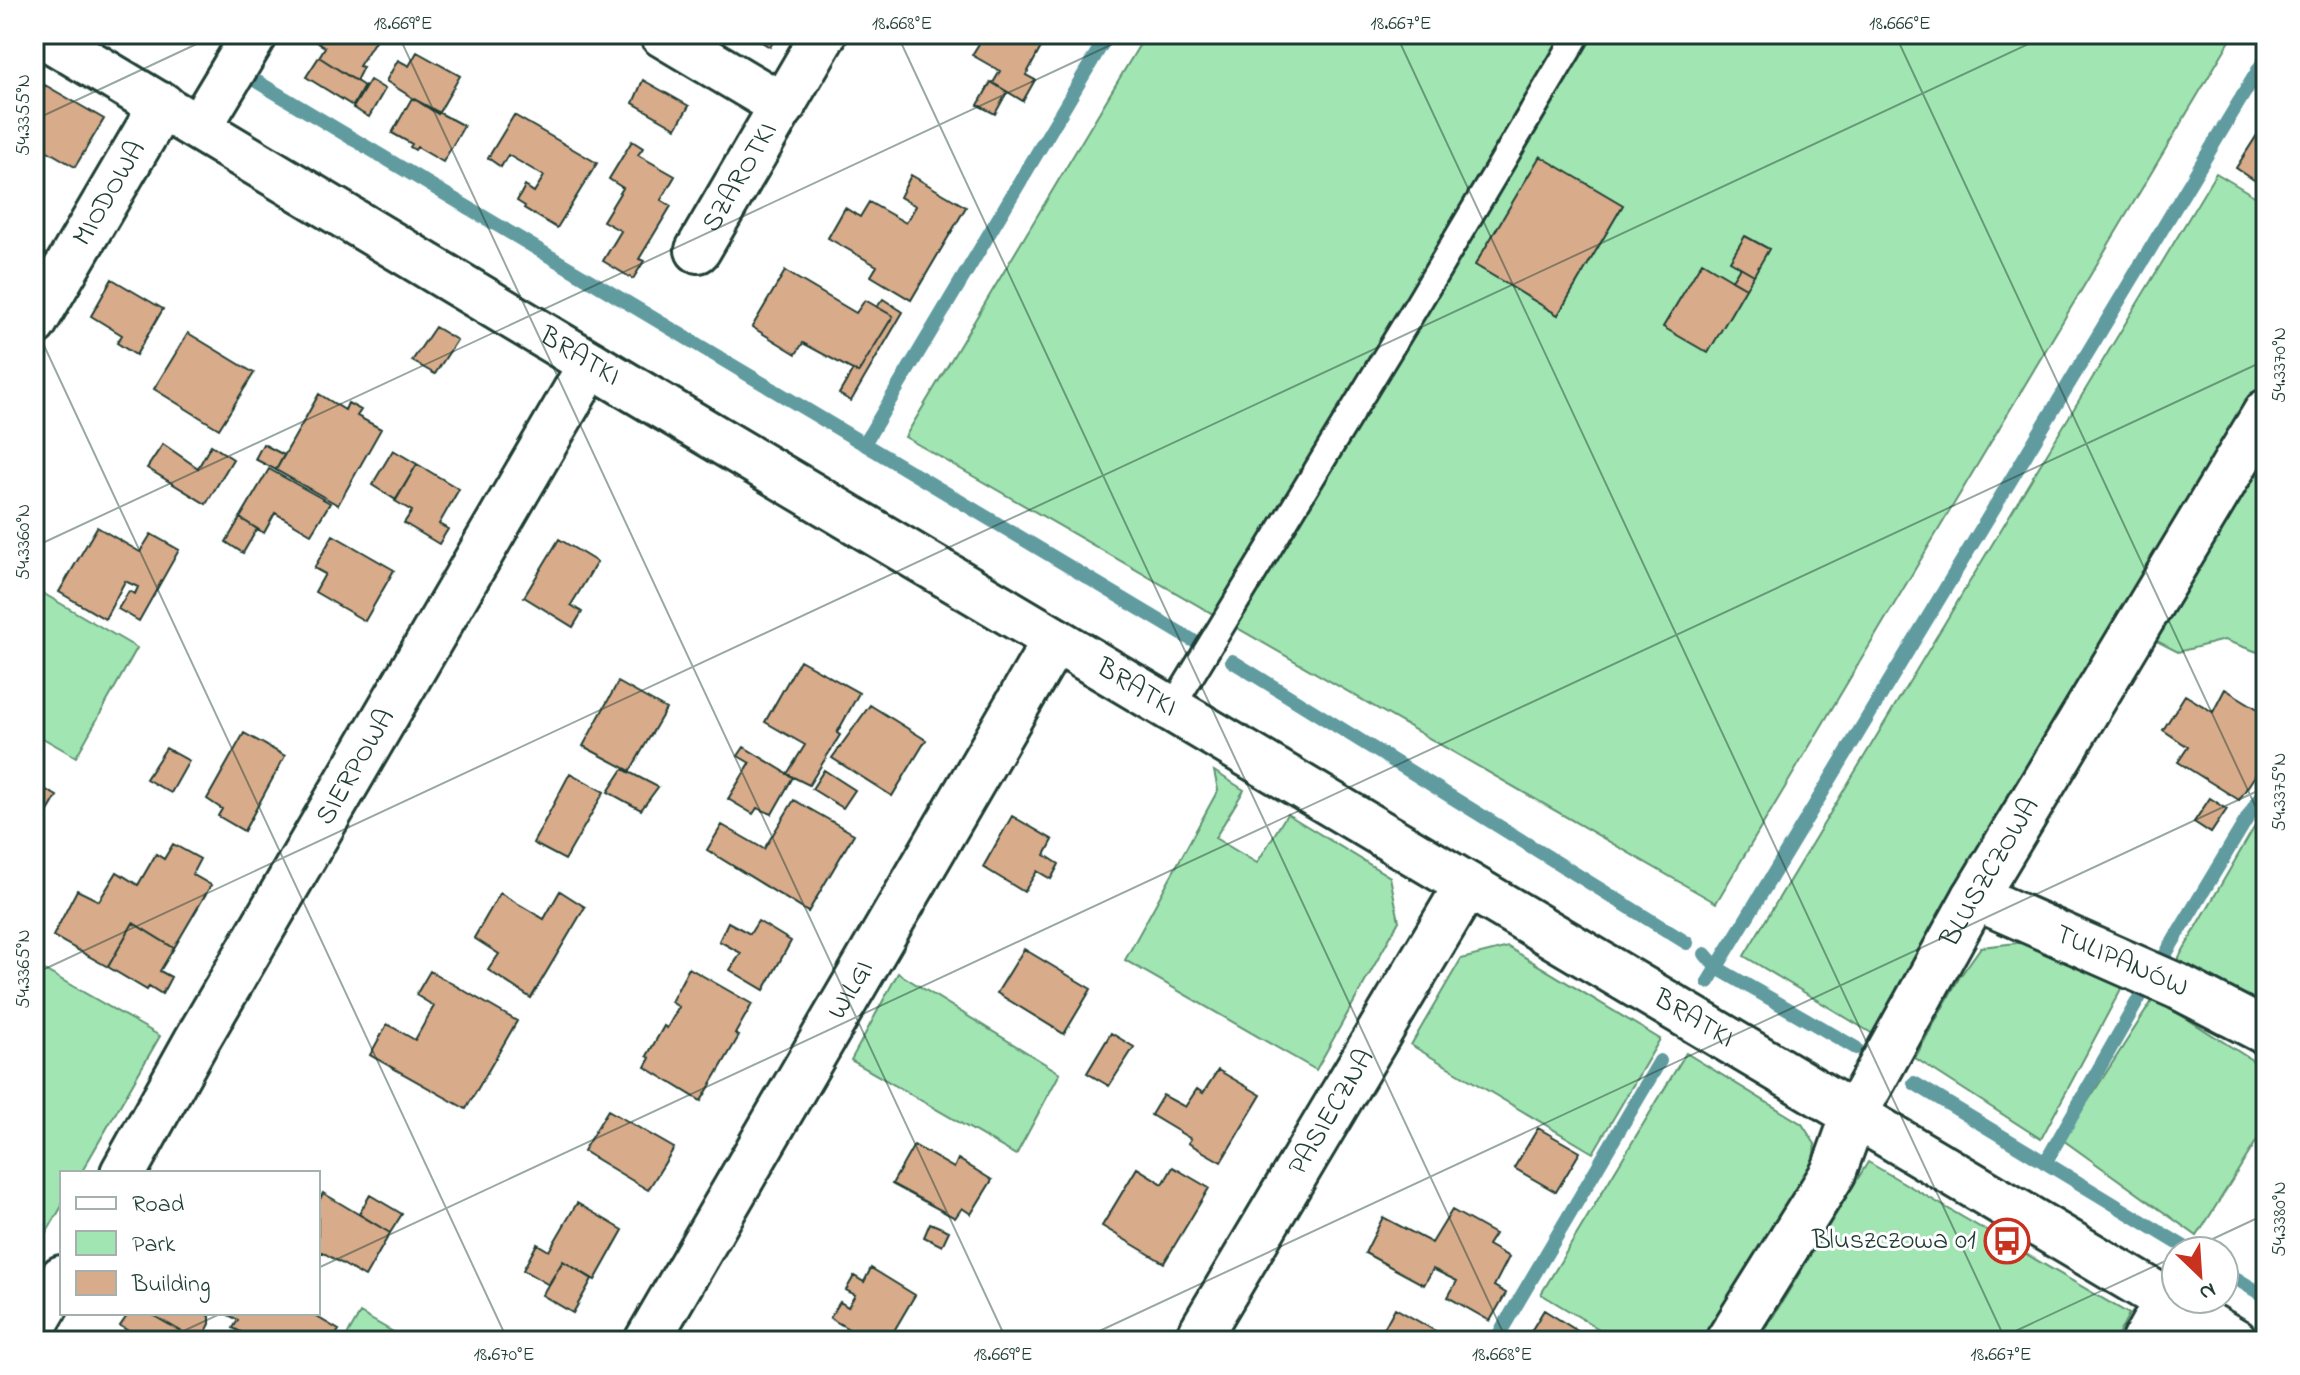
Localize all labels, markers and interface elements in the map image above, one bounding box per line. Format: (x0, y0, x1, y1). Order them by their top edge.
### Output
text: 18.669°E (373, 10, 433, 39)
text: 18.668°E (872, 10, 932, 39)
text: 18.667°E (1370, 10, 1432, 39)
text: 18.666°E (1869, 10, 1931, 39)
text: 54.3355°N (10, 74, 39, 156)
street label: SZAROTKI (692, 115, 789, 240)
street label: MIODOWA (63, 133, 157, 254)
street label: BRATKI (531, 316, 628, 397)
text: 54.3370°N (2266, 327, 2295, 403)
text: 54.3360°N (10, 504, 39, 580)
street label: BRATKI (1087, 648, 1185, 728)
street label: SIERPOWA (306, 701, 406, 833)
text: 54.3375°N (2266, 753, 2295, 831)
street label: BLUSZCZOWA (1930, 790, 2050, 956)
street label: TULIPANÓW (2048, 914, 2194, 1009)
text: 54.3365°N (10, 929, 39, 1009)
street label: WILGI (818, 953, 885, 1028)
street label: BRATKI (1645, 979, 1742, 1059)
street label: PASIECZNA (1278, 1041, 1385, 1183)
legend (60, 1171, 320, 1315)
text: 54.3380°N (2266, 1181, 2295, 1257)
text: Road (132, 1188, 185, 1223)
bus stop icon: Bluszczowa 01 (1983, 1217, 2031, 1265)
place label: Bluszczowa 01 (1811, 1221, 1976, 1262)
text: Park (132, 1228, 176, 1263)
north arrow (2160, 1235, 2240, 1315)
text: Building (131, 1268, 211, 1303)
text: N (2194, 1273, 2221, 1308)
text: 18.670°E (473, 1341, 535, 1370)
text: 18.669°E (973, 1341, 1033, 1370)
text: 18.668°E (1472, 1341, 1532, 1370)
text: 18.667°E (1970, 1341, 2032, 1370)

